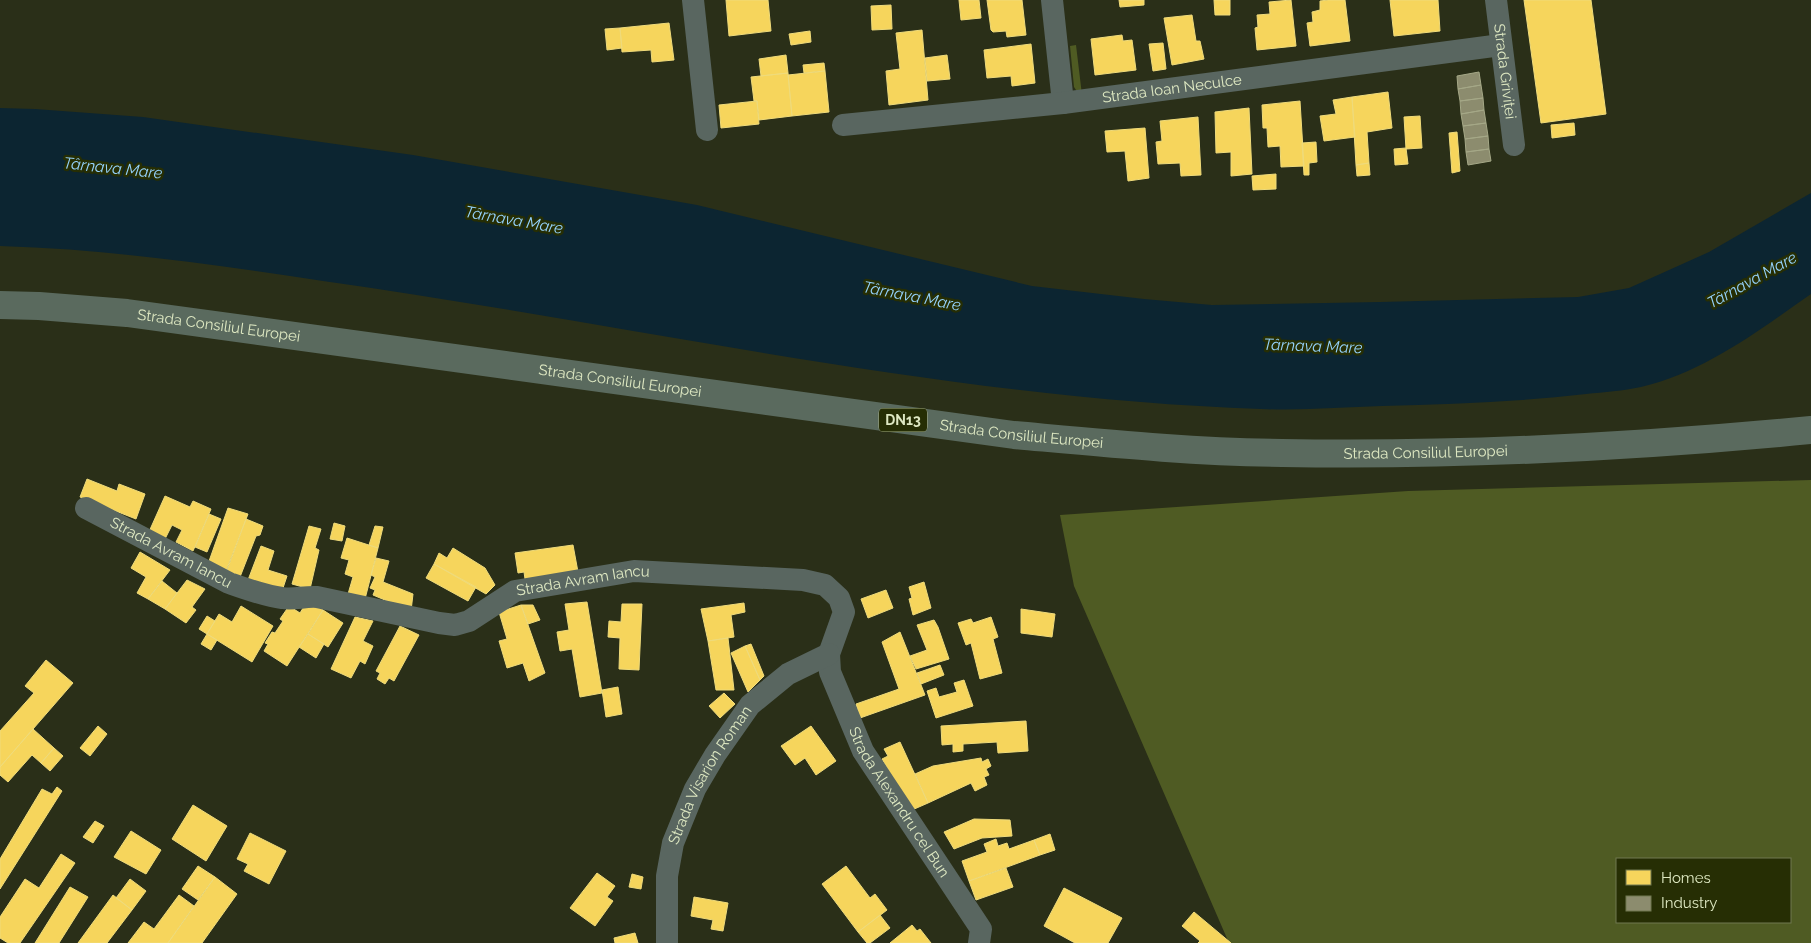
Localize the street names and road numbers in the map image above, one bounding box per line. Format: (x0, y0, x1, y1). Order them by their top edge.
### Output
street label: Strada Griviței (1490, 23, 1520, 120)
street label: Strada Ioan Neculce (1101, 70, 1243, 107)
street label: Strada Consiliul Europei (136, 306, 301, 346)
street label: Strada Consiliul Europei (537, 361, 703, 401)
road number: DN13 (879, 408, 927, 432)
street label: Strada Consiliul Europei (939, 416, 1104, 452)
street label: Strada Consiliul Europei (1344, 442, 1508, 463)
street label: Strada Avram Iancu (107, 513, 235, 592)
street label: Strada Avram Iancu (515, 562, 650, 600)
street label: Strada Visarion Roman (664, 702, 756, 847)
street label: Strada Alexandru cel Bun (845, 724, 953, 881)

